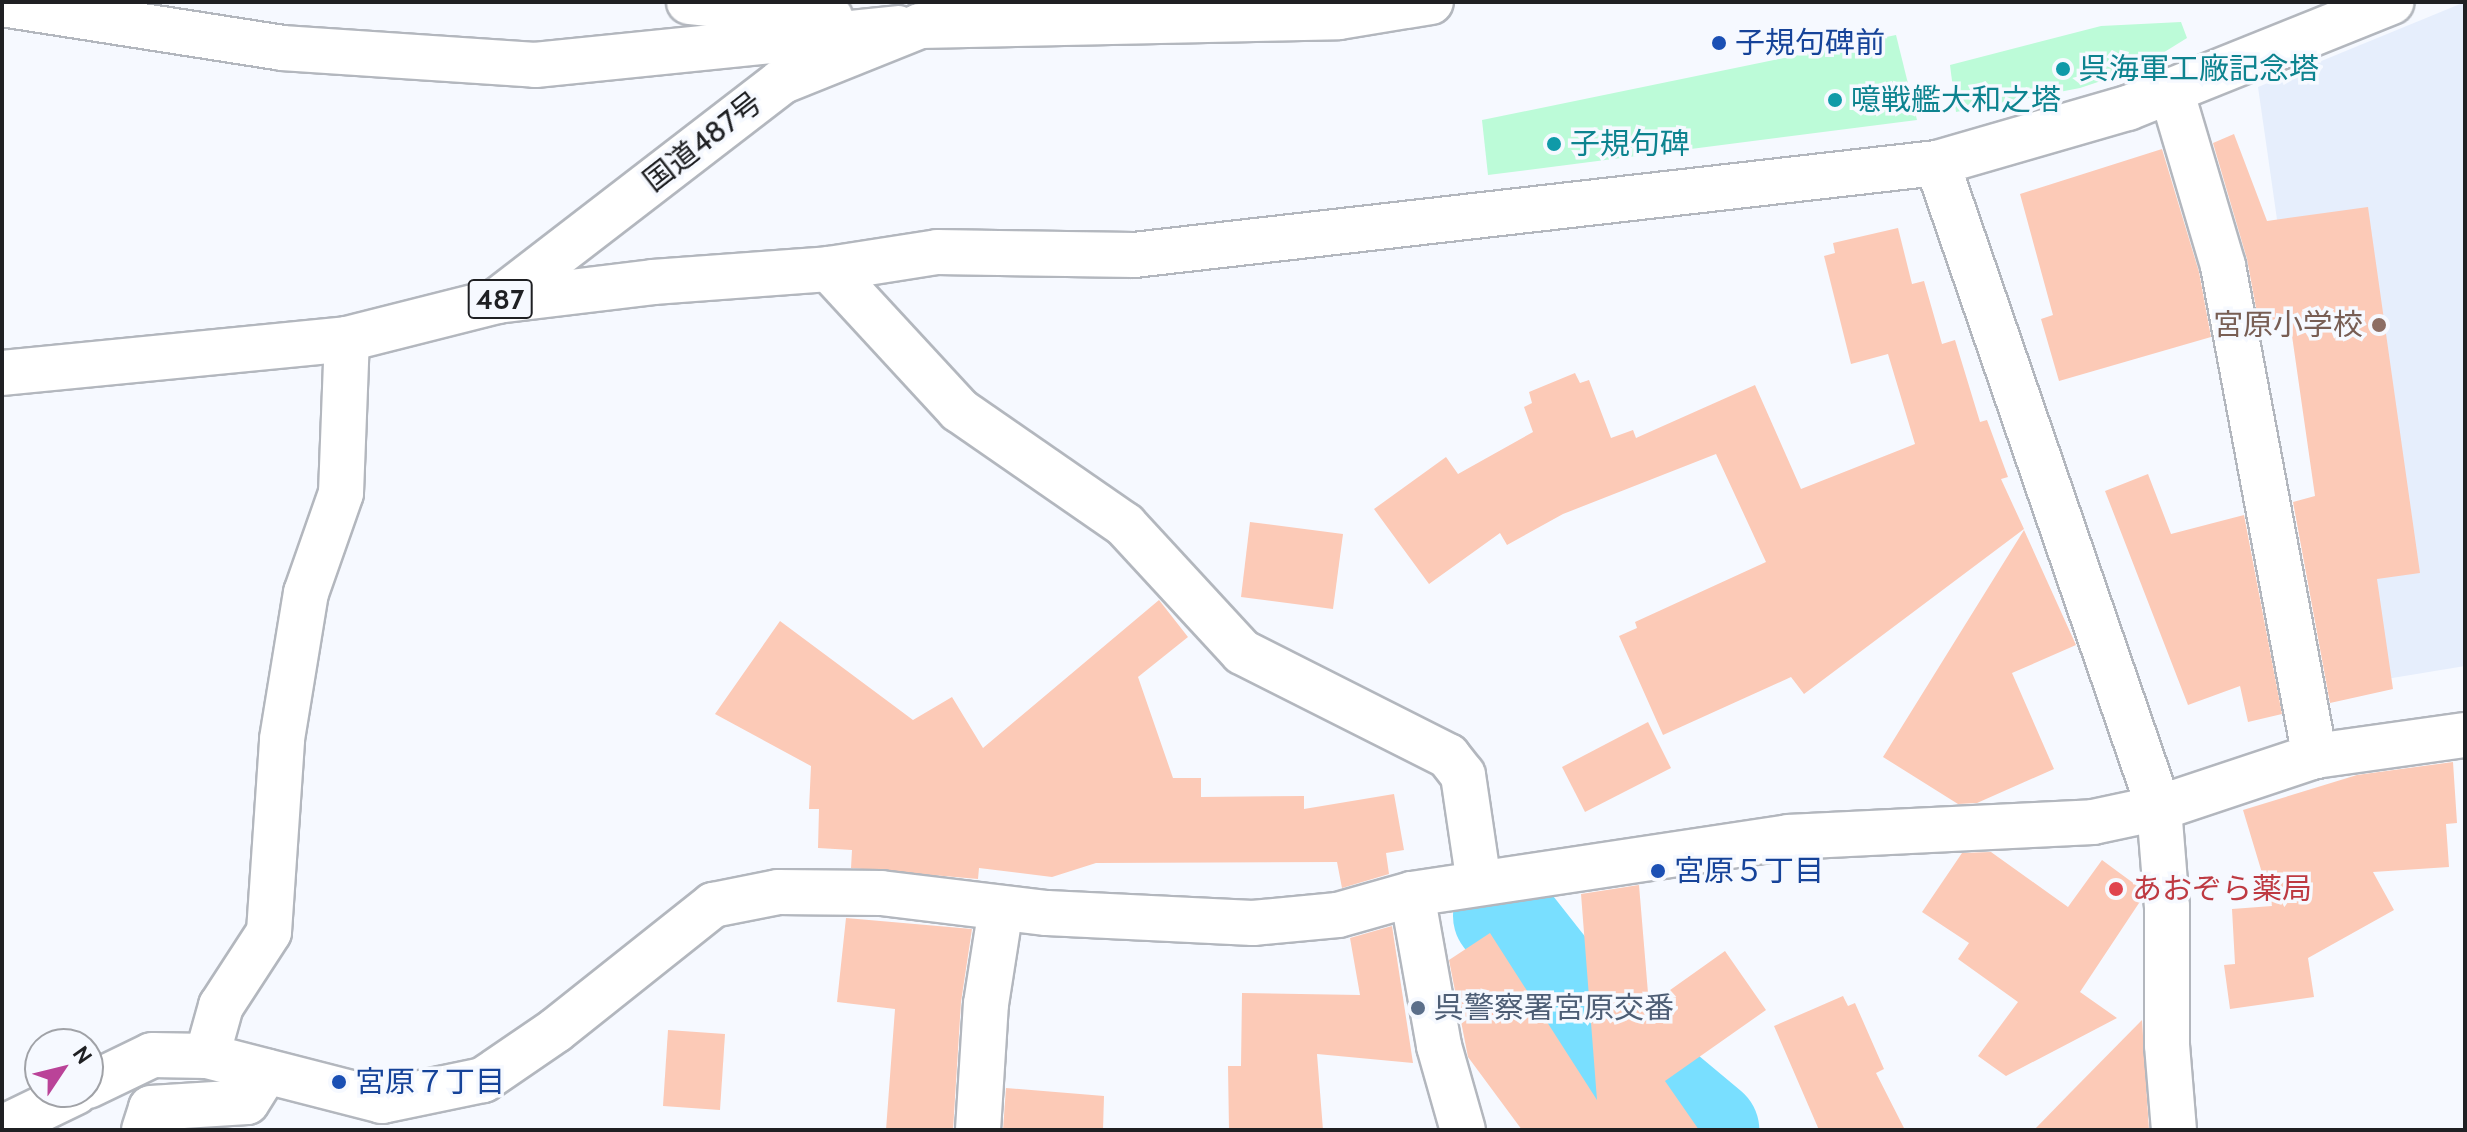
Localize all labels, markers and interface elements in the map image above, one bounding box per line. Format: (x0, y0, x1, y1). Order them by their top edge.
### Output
place label: 子規句碑前 (1735, 25, 1885, 61)
marker: 子規句碑前 (1710, 34, 1728, 52)
place label: 呉海軍工廠記念塔 (2079, 51, 2319, 87)
marker: 呉海軍工廠記念塔 (2054, 60, 2072, 78)
place label: 噫戦艦大和之塔 (1851, 82, 2061, 118)
street label: 国道487号 (637, 85, 769, 199)
marker: 噫戦艦大和之塔 (1826, 91, 1844, 109)
place label: 子規句碑 (1570, 126, 1690, 162)
marker: 子規句碑 (1545, 135, 1563, 153)
road number: 487 (466, 275, 534, 323)
place label: 宮原小学校 (2213, 307, 2363, 343)
marker: 宮原小学校 (2370, 316, 2388, 334)
place label: 宮原５丁目 (1674, 853, 1824, 889)
marker: 宮原５丁目 (1649, 862, 1667, 880)
place label: あおぞら薬局 (2132, 871, 2312, 907)
marker: あおぞら薬局 (2107, 880, 2125, 898)
place label: 呉警察署宮原交番 (1434, 990, 1674, 1026)
marker: 呉警察署宮原交番 (1409, 999, 1427, 1017)
north arrow (24, 1028, 104, 1108)
text: N (67, 1041, 98, 1069)
place label: 宮原７丁目 (355, 1064, 505, 1100)
marker: 宮原７丁目 (330, 1073, 348, 1091)

